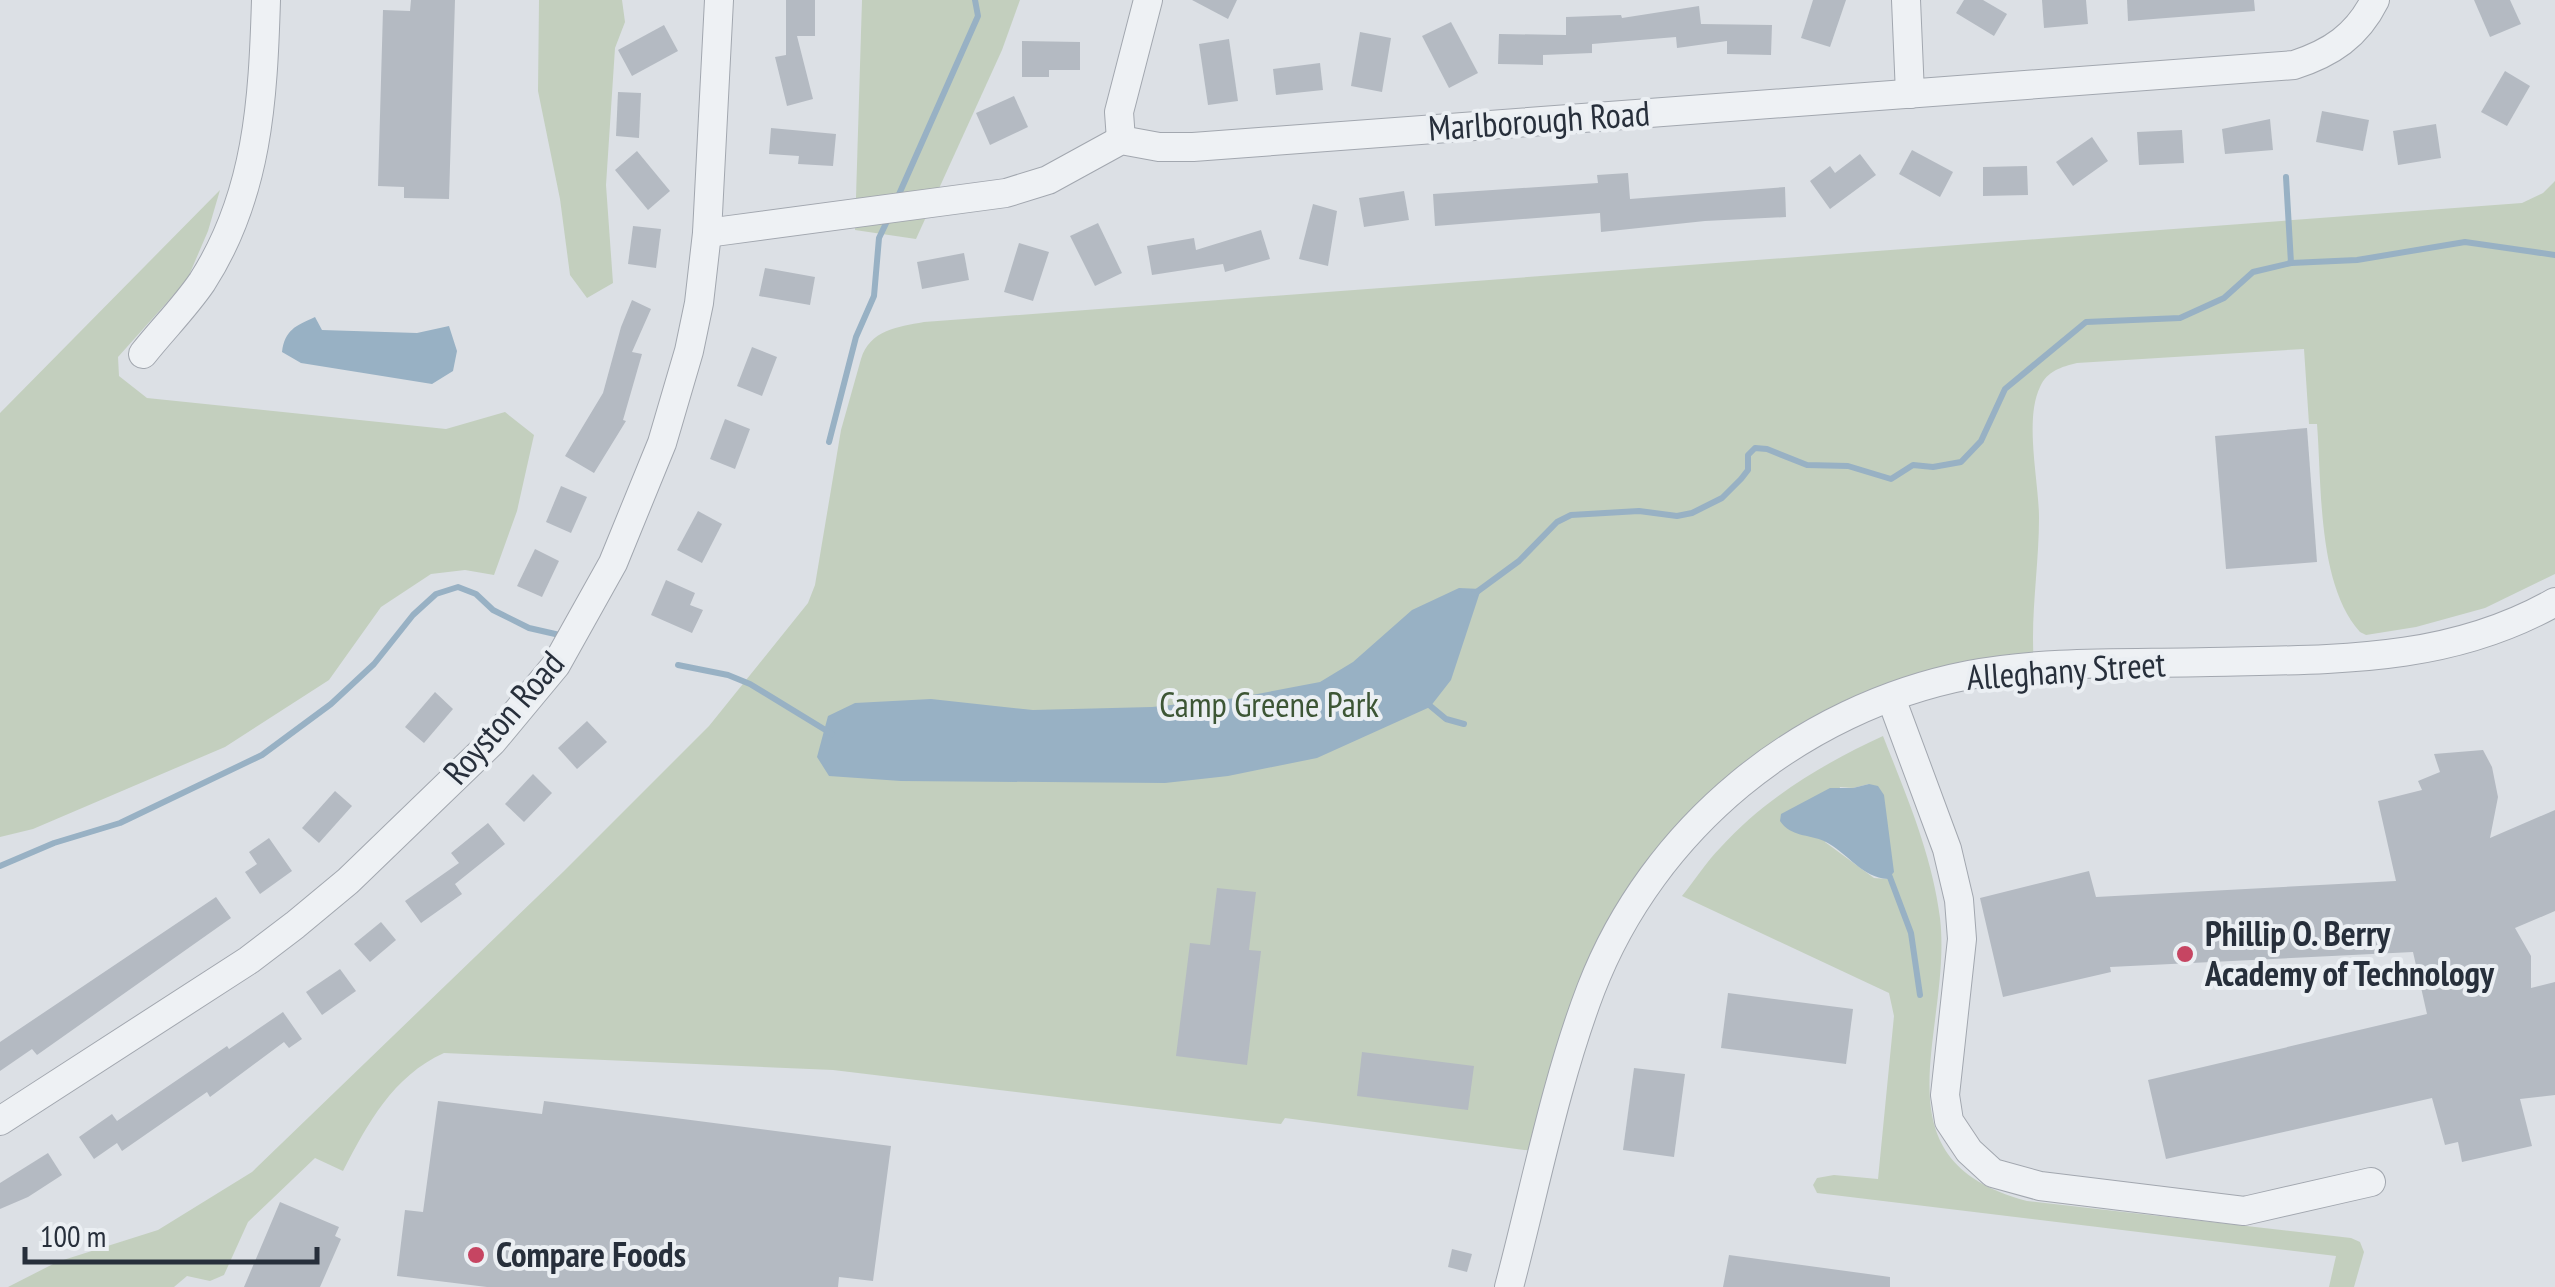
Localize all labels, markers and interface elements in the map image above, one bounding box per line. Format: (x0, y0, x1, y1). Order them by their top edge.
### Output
street label: Marlborough Road (1427, 89, 1651, 151)
street label: Alleghany Street (1965, 640, 2167, 700)
street label: Royston Road (433, 641, 574, 794)
park label: Camp Greene Park (1159, 681, 1379, 727)
place label: Phillip O. Berry Academy of Technology (2204, 910, 2495, 996)
marker: Phillip O. Berry Academy of Technology (2174, 943, 2196, 965)
scale bar (25, 1202, 318, 1264)
text: 100 m (40, 1216, 106, 1255)
place label: Compare Foods (496, 1231, 686, 1277)
marker: Compare Foods (465, 1244, 487, 1266)

